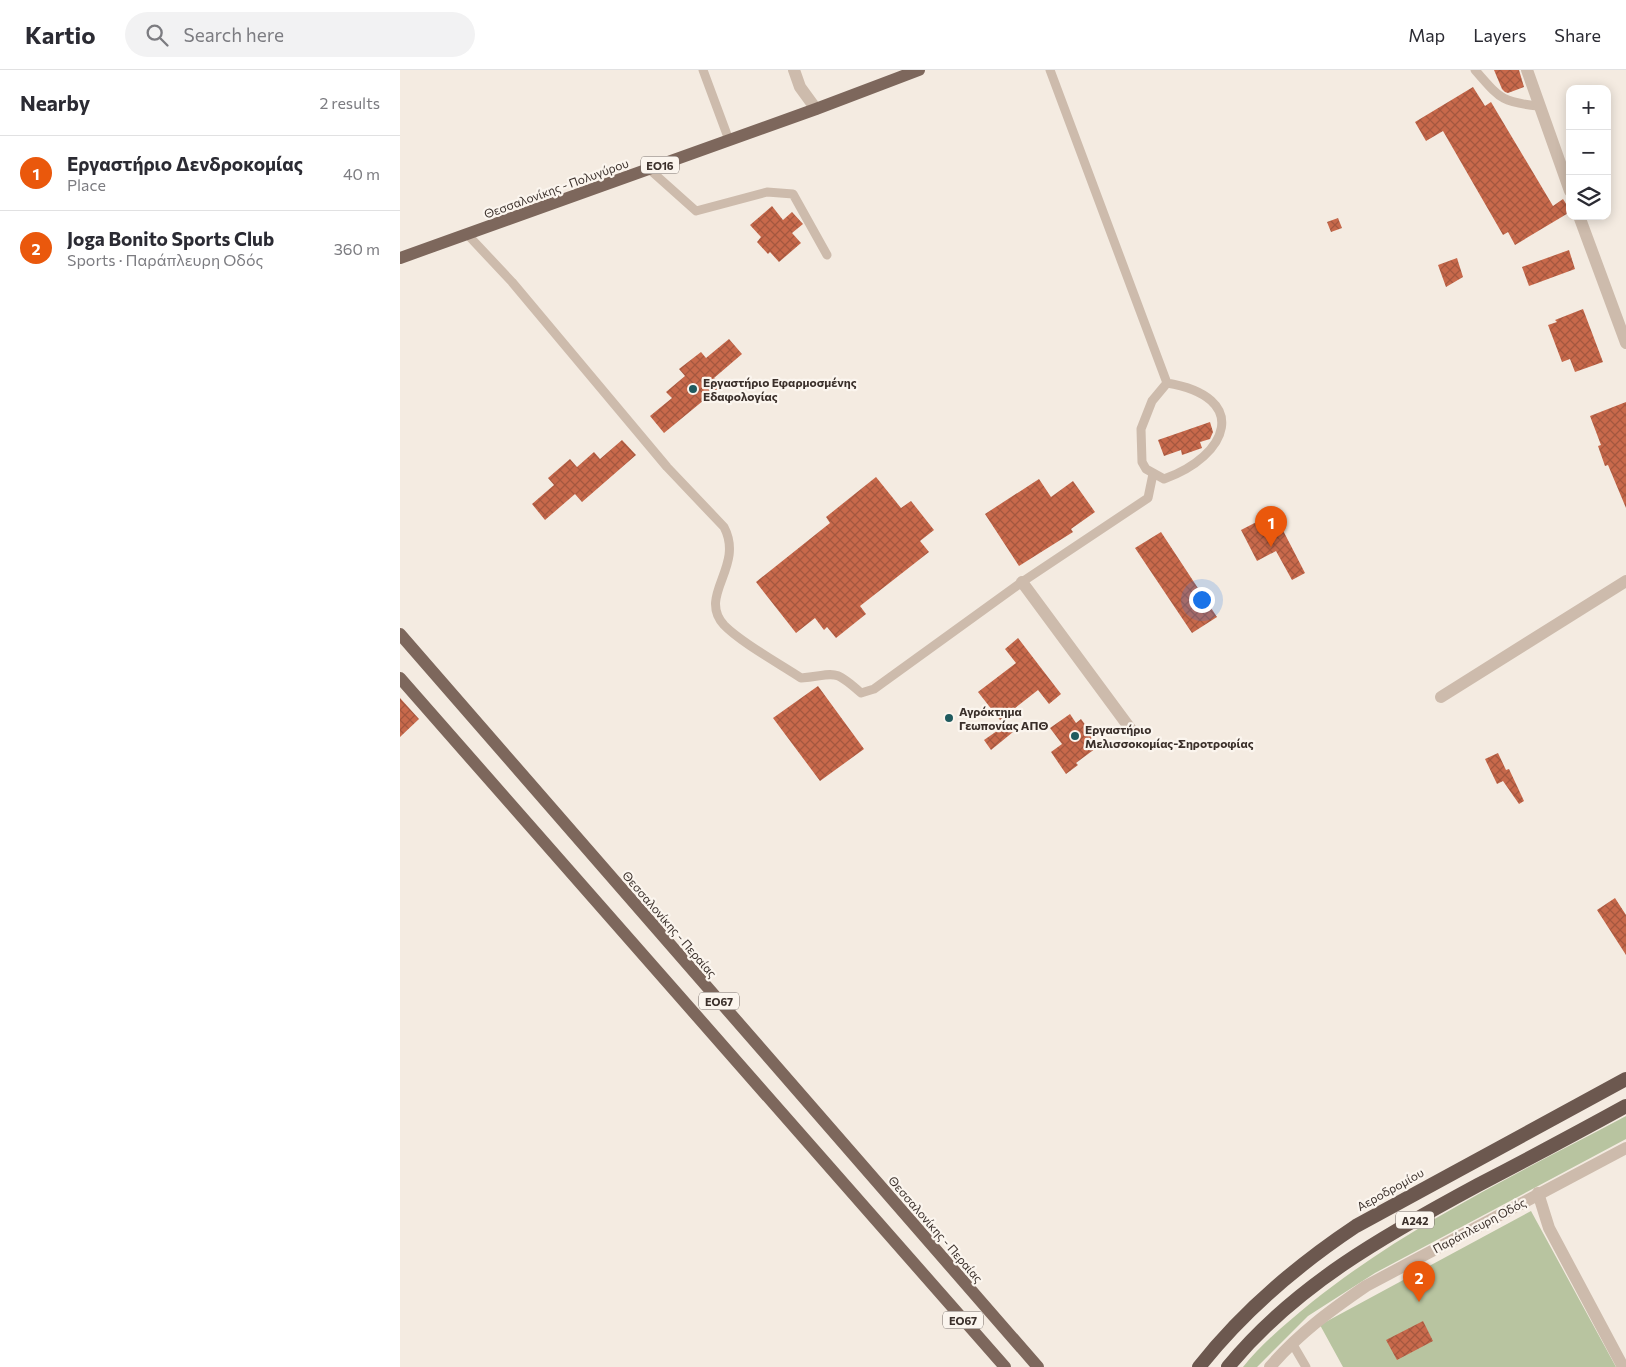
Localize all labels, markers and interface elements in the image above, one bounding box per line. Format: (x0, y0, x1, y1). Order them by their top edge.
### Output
search box (125, 12, 475, 57)
text: Kartio (25, 20, 95, 49)
icon: search (143, 21, 171, 49)
text: Search here (183, 23, 284, 46)
text: Map (1408, 24, 1445, 46)
text: Layers (1473, 24, 1526, 46)
text: Share (1554, 24, 1601, 46)
map controls (1566, 85, 1611, 220)
button: + (1566, 85, 1611, 130)
text: Nearby (20, 90, 90, 115)
text: 2 results (319, 93, 380, 112)
button: − (1566, 130, 1611, 175)
text: Εργαστήριο Δενδροκομίας (67, 152, 303, 175)
street label: Θεσσαλονίκης - Πολυγύρου (482, 155, 630, 221)
road number: ΕΟ16 (641, 156, 679, 174)
text: 1 (32, 164, 40, 183)
text: 40 m (343, 164, 380, 183)
text: Place (67, 175, 106, 194)
button: layers (1566, 175, 1611, 220)
text: Joga Bonito Sports Club (67, 227, 274, 250)
text: 2 (31, 239, 41, 258)
text: 360 m (334, 239, 380, 258)
text: Sports · Παράπλευρη Οδός (67, 250, 263, 269)
place label: Εργαστήριο Εφαρμοσμένης Εδαφολογίας (703, 375, 857, 403)
marker: Εργαστήριο Εφαρμοσμένης Εδαφολογίας (687, 383, 699, 395)
pin: 1 (1255, 506, 1287, 547)
your location (1189, 587, 1215, 613)
place label: Αγρόκτημα Γεωπονίας ΑΠΘ (959, 704, 1048, 732)
marker: Αγρόκτημα Γεωπονίας ΑΠΘ (943, 712, 955, 724)
place label: Εργαστήριο Μελισσοκομίας-Σηροτροφίας (1085, 722, 1254, 750)
marker: Εργαστήριο Μελισσοκομίας-Σηροτροφίας (1069, 730, 1081, 742)
street label: Θεσσαλονίκης - Περαίας (620, 868, 720, 980)
road number: ΕΟ67 (699, 992, 739, 1009)
street label: Αεροδρομίου (1354, 1165, 1426, 1213)
street label: Θεσσαλονίκης - Περαίας (886, 1173, 986, 1285)
street label: Παράπλευρη Οδός (1430, 1195, 1528, 1255)
road number: Α242 (1396, 1212, 1434, 1228)
pin: 2 (1403, 1261, 1435, 1302)
road number: ΕΟ67 (943, 1312, 983, 1328)

